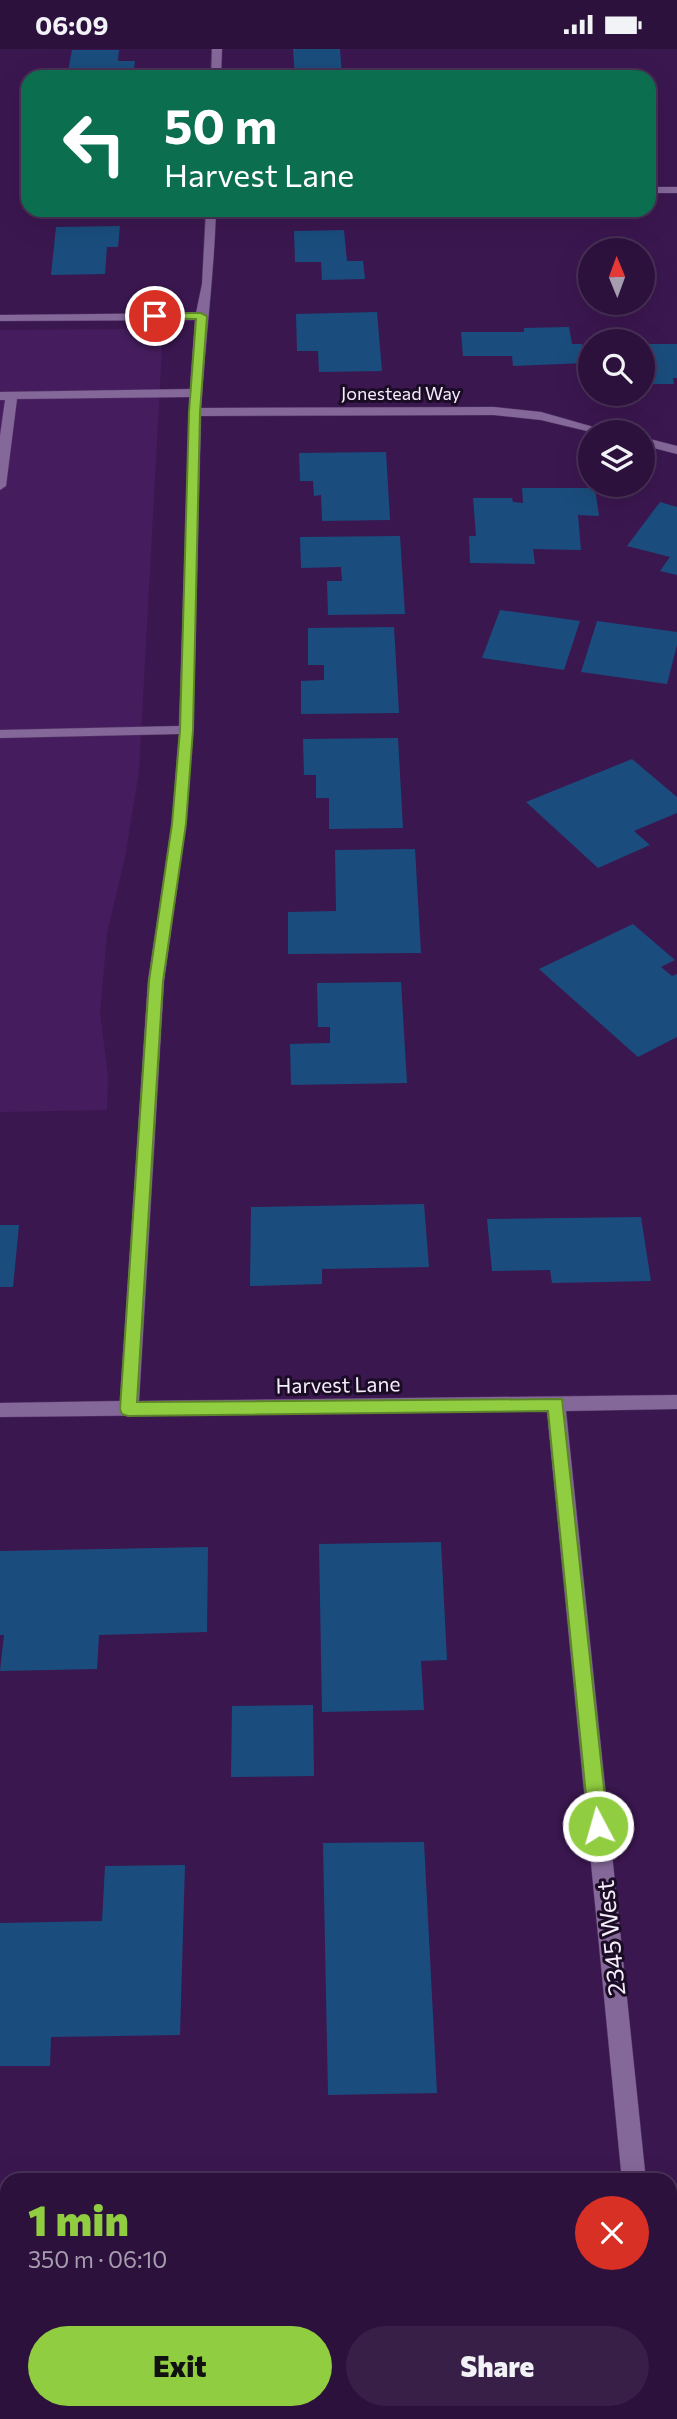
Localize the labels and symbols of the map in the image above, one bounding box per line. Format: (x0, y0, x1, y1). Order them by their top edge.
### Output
north arrow (578, 238, 654, 315)
pin (125, 286, 185, 346)
street label: Jonestead Way (341, 382, 461, 404)
street label: Harvest Lane (275, 1370, 401, 1398)
position arrow (561, 1789, 635, 1863)
street label: 2345 West (590, 1879, 630, 1997)

